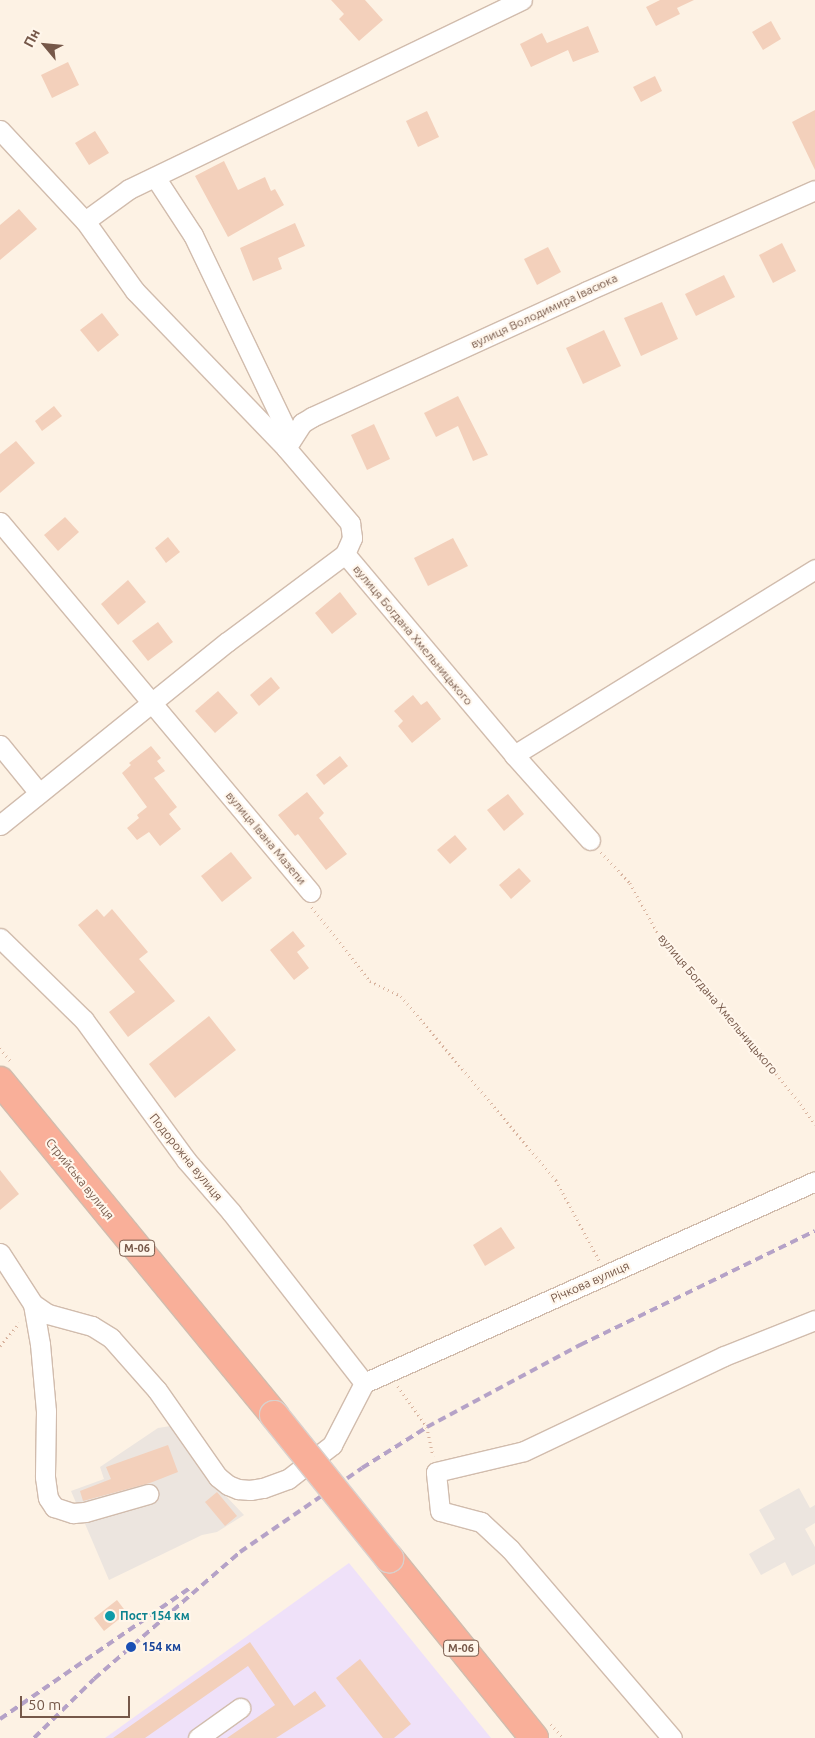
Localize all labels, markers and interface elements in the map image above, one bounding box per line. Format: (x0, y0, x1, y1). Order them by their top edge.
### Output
north arrow (20, 20, 70, 70)
text: Пн (20, 26, 43, 50)
street label: вулиця Володимира Івасюка (468, 271, 620, 351)
street label: вулиця Богдана Хмельницького (350, 562, 476, 708)
street label: вулиця Івана Мазепи (223, 788, 309, 888)
street label: вулиця Богдана Хмельницького (655, 931, 781, 1077)
street label: Подорожна вулиця (146, 1111, 226, 1203)
street label: Стрийська вулиця (43, 1135, 117, 1223)
road number: М-06 (118, 1240, 156, 1256)
street label: Річкова вулиця (548, 1258, 632, 1306)
place label: Пост 154 км (120, 1609, 190, 1623)
marker: Пост 154 км (104, 1610, 116, 1622)
marker: 154 км (124, 1640, 138, 1654)
place label: 154 км (142, 1640, 181, 1654)
road number: М-06 (442, 1640, 480, 1656)
scale bar (22, 1686, 132, 1718)
text: 50 m (28, 1696, 61, 1713)

